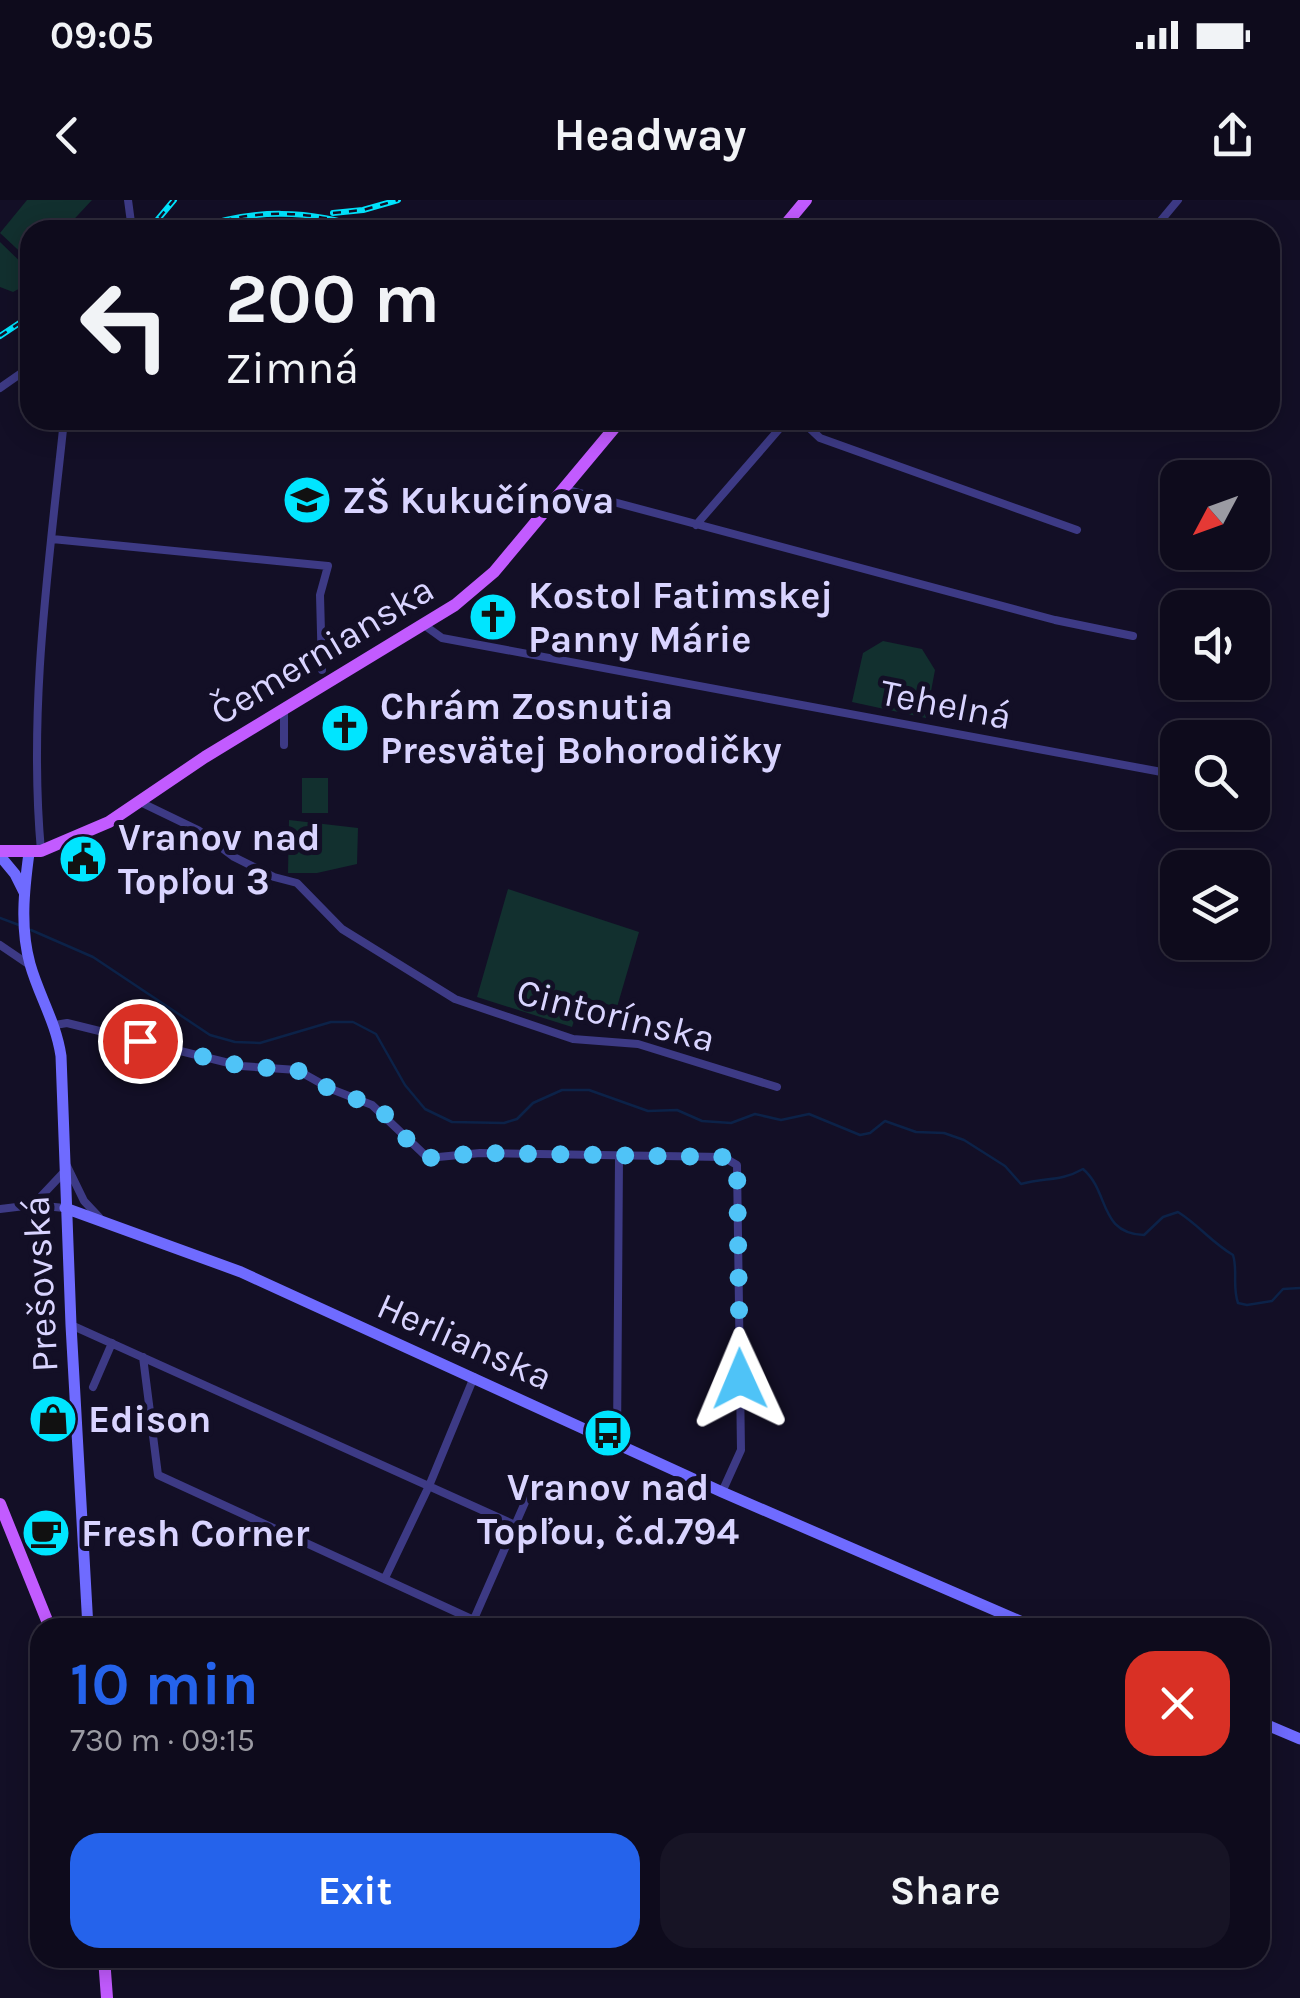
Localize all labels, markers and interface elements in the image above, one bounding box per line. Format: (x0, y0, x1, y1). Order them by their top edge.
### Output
text: 09:05 (50, 13, 154, 58)
icon: back (40, 108, 95, 163)
icon: share (1205, 108, 1260, 163)
text: Headway (554, 109, 746, 161)
text: 200 m (225, 258, 440, 340)
icon: left (60, 260, 190, 390)
text: Zimná (225, 342, 359, 394)
north arrow (1160, 460, 1270, 570)
map controls (1160, 460, 1270, 960)
school or university icon: ZŠ Kukučínova (281, 474, 333, 526)
place label: ZŠ Kukučínova (342, 477, 614, 523)
street label: Čemernianska (202, 565, 442, 735)
place label: Kostol Fatimskej Panny Márie (528, 573, 833, 662)
button: sound (1160, 590, 1270, 700)
church icon: Kostol Fatimskej Panny Márie (467, 591, 519, 643)
street label: Tehelná (877, 670, 1015, 739)
place label: Chrám Zosnutia Presvätej Bohorodičky (380, 684, 782, 773)
church icon: Chrám Zosnutia Presvätej Bohorodičky (319, 702, 371, 754)
button: search (1160, 720, 1270, 830)
place label: Vranov nad Topľou 3 (118, 815, 321, 904)
public building icon: Vranov nad Topľou 3 (57, 833, 109, 885)
button: layers (1160, 850, 1270, 960)
street label: Cintorínska (512, 969, 720, 1062)
pin (98, 999, 183, 1084)
icon: arrive (113, 1014, 168, 1069)
street label: Prešovská (13, 1195, 68, 1373)
street label: Herlianska (370, 1283, 559, 1400)
position arrow (688, 1327, 792, 1431)
shop icon: Edison (27, 1393, 79, 1445)
place label: Edison (88, 1397, 211, 1442)
bus stop icon: Vranov nad Topľou, č.d.794 (582, 1407, 634, 1459)
place label: Vranov nad Topľou, č.d.794 (477, 1465, 739, 1554)
cafe icon: Fresh Corner (20, 1507, 72, 1559)
place label: Fresh Corner (81, 1511, 309, 1556)
text: 10 min (70, 1649, 259, 1719)
button: close (1125, 1651, 1230, 1756)
text: 730 m · 09:15 (70, 1722, 255, 1759)
button: Exit (70, 1833, 640, 1948)
button: Share (660, 1833, 1230, 1948)

